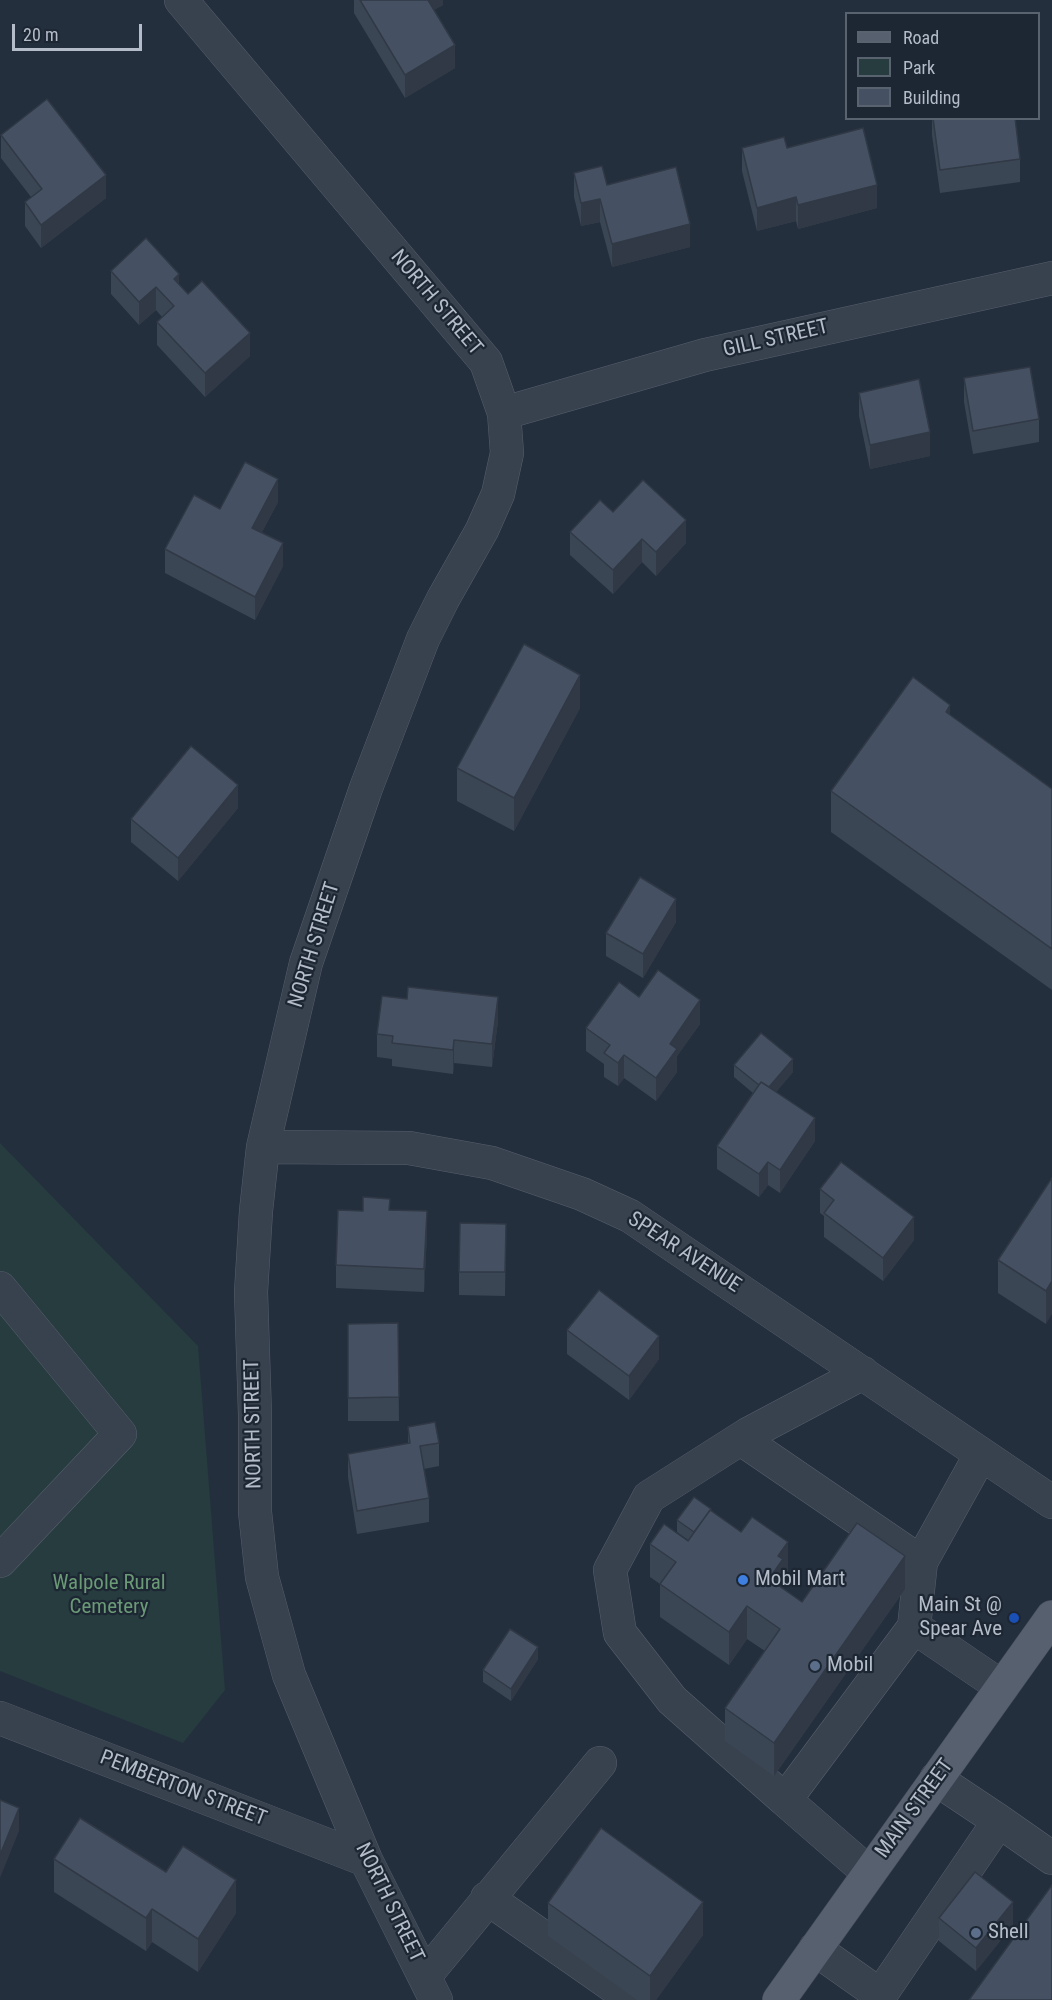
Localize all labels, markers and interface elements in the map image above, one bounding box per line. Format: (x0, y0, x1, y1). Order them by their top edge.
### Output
scale bar (15, 12, 146, 50)
legend (845, 12, 1040, 120)
text: 20 m (23, 24, 58, 45)
text: Road (903, 27, 939, 48)
text: Park (903, 57, 935, 78)
text: Building (903, 87, 960, 108)
street label: NORTH STREET (385, 245, 487, 361)
street label: GILL STREET (721, 315, 831, 363)
street label: NORTH STREET (284, 879, 346, 1011)
street label: SPEAR AVENUE (623, 1207, 745, 1299)
street label: NORTH STREET (240, 1359, 268, 1489)
place label: Mobil Mart (755, 1567, 845, 1593)
park label: Walpole Rural Cemetery (52, 1571, 166, 1621)
marker: Mobil Mart (736, 1573, 750, 1587)
place label: Main St @ Spear Ave (918, 1593, 1002, 1643)
marker: Main St @ Spear Ave (1007, 1611, 1021, 1625)
place label: Mobil (827, 1653, 873, 1679)
marker: Mobil (808, 1659, 822, 1673)
street label: PEMBERTON STREET (96, 1746, 270, 1832)
street label: MAIN STREET (871, 1755, 959, 1863)
street label: NORTH STREET (349, 1839, 429, 1967)
place label: Shell (988, 1920, 1029, 1946)
marker: Shell (969, 1926, 983, 1940)

